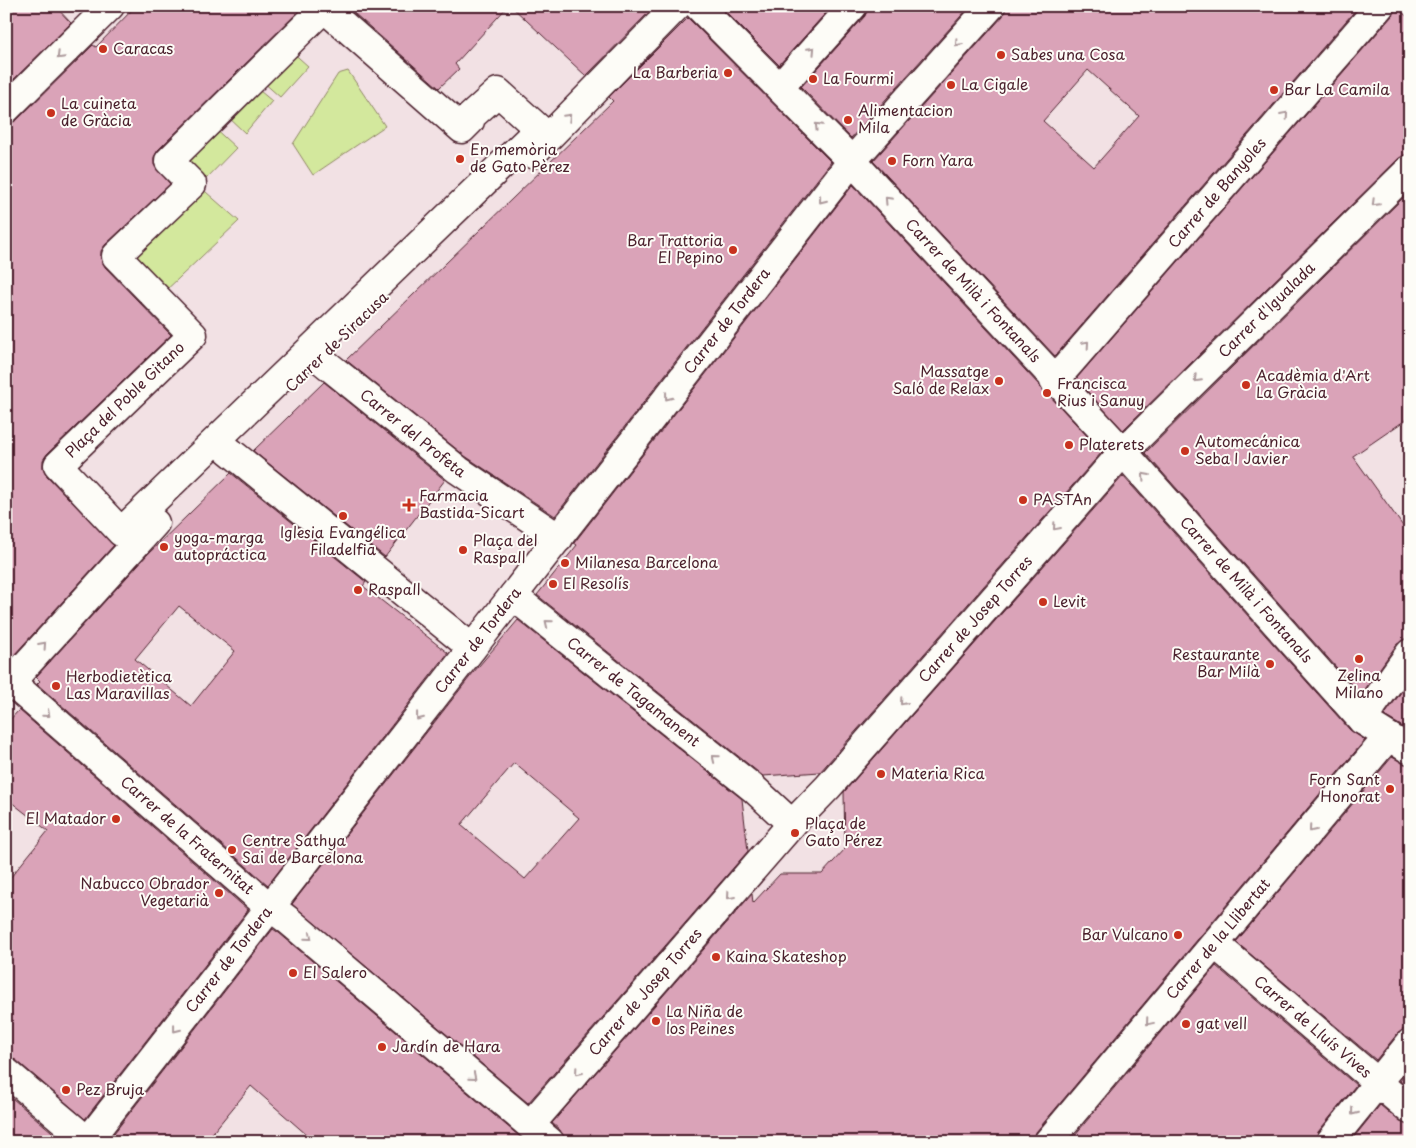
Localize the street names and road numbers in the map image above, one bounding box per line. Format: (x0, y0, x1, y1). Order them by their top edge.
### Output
street label: Carrer de Banyoles (1162, 132, 1271, 252)
street label: Carrer de Milà i Fontanals (901, 213, 1047, 367)
street label: Carrer d'Igualada (1212, 256, 1320, 362)
street label: Carrer de Tordera (677, 261, 775, 378)
street label: Carrer de Siracusa (279, 285, 393, 397)
street label: Plaça del Poble Gitano (59, 336, 189, 462)
street label: Carrer del Profeta (356, 383, 472, 483)
street label: Carrer de Milà i Fontanals (1175, 510, 1319, 668)
street label: Carrer de Josep Torres (912, 550, 1037, 687)
street label: Carrer de Tordera (428, 581, 526, 698)
street label: Carrer de Tagamanent (563, 631, 706, 752)
street label: Carrer de la Fraternitat (116, 770, 260, 899)
street label: Carrer de la Llibertat (1160, 872, 1275, 1004)
street label: Carrer de Tordera (179, 900, 277, 1017)
street label: Carrer de Josep Torres (582, 922, 707, 1060)
street label: Carrer de Lluís Vives (1249, 969, 1378, 1083)

